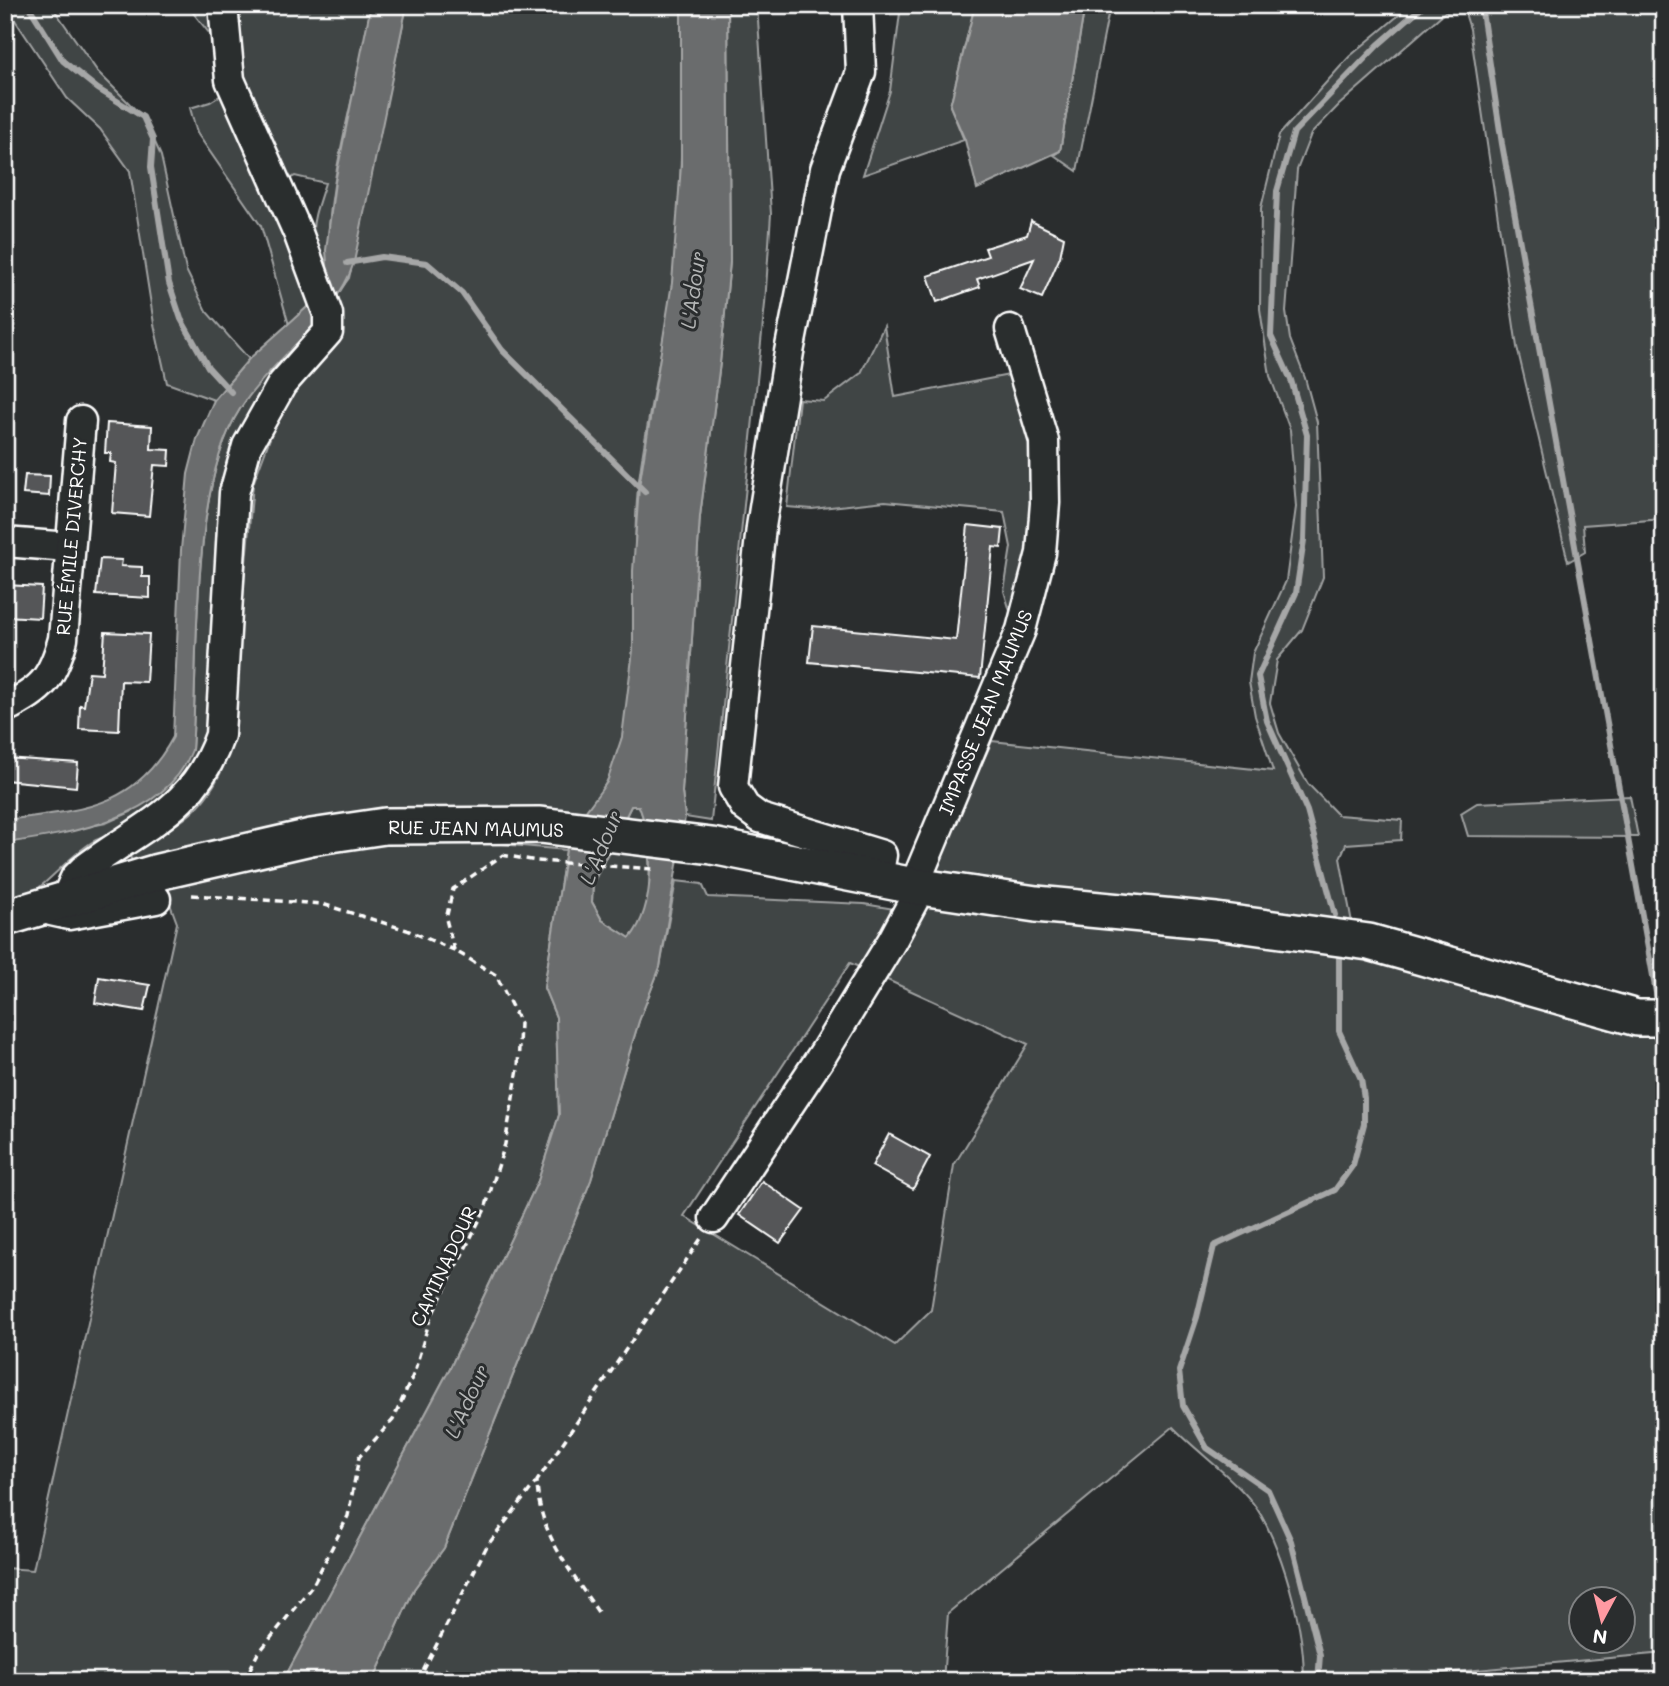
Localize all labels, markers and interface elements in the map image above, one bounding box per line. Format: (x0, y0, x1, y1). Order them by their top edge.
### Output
water label: L'Adour (673, 249, 711, 331)
street label: RUE ÉMILE DIVERCHY (50, 436, 92, 636)
street label: IMPASSE JEAN MAUMUS (932, 606, 1038, 818)
water label: L'Adour (572, 806, 628, 888)
street label: RUE JEAN MAUMUS (388, 814, 564, 842)
street label: CAMINADOUR (404, 1202, 482, 1330)
water label: L'Adour (437, 1360, 495, 1442)
north arrow (1568, 1584, 1638, 1654)
text: N (1591, 1624, 1609, 1651)

